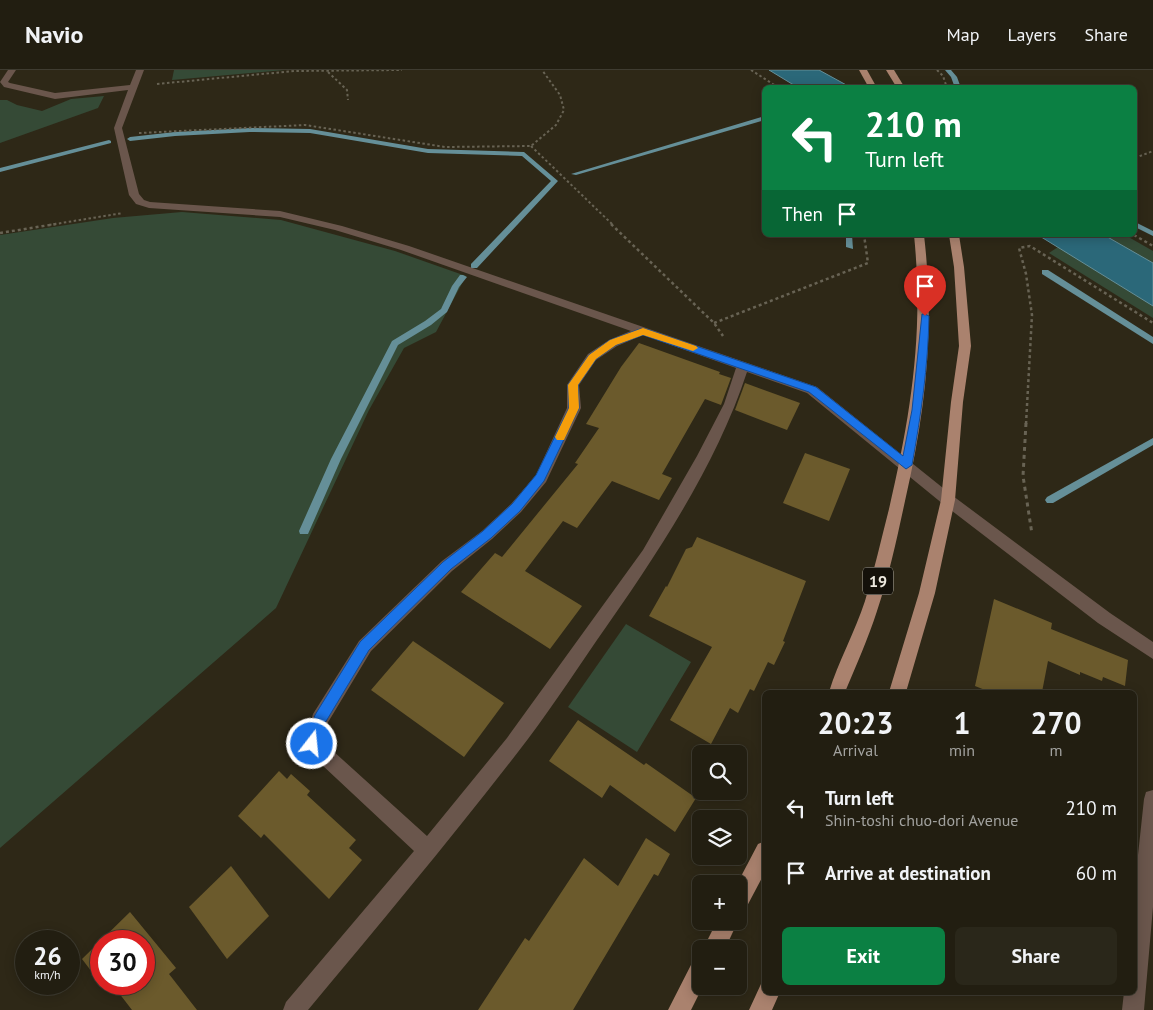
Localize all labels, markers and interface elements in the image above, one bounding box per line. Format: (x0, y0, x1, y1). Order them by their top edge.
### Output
text: Navio (25, 19, 83, 50)
text: Map (947, 23, 979, 46)
text: Layers (1007, 23, 1056, 46)
text: Share (1084, 23, 1128, 46)
text: 210 m (865, 101, 962, 147)
icon: left (782, 105, 847, 170)
text: Turn left (865, 145, 944, 173)
icon: arrive (833, 200, 861, 228)
text: Then (782, 202, 823, 226)
pin (904, 265, 946, 316)
icon: arrive (911, 272, 939, 300)
road number: 19 (863, 568, 893, 594)
text: 20:23 (817, 703, 894, 742)
text: 1 (954, 703, 971, 742)
text: 270 (1030, 703, 1082, 742)
position arrow (285, 717, 337, 769)
text: Arrival (833, 740, 878, 760)
text: min (949, 740, 975, 760)
text: m (1050, 740, 1063, 760)
map controls (692, 745, 747, 995)
button: search (692, 745, 747, 800)
text: Turn left (825, 786, 894, 810)
icon: left (782, 794, 810, 822)
text: 210 m (1065, 796, 1117, 820)
button: layers (692, 810, 747, 865)
text: Shin-toshi chuo-dori Avenue (825, 810, 1019, 830)
icon: arrive (782, 859, 810, 887)
text: Arrive at destination (825, 861, 991, 885)
text: 60 m (1076, 861, 1117, 885)
button: + (692, 875, 747, 930)
button: Exit (782, 927, 945, 985)
button: Share (955, 927, 1117, 985)
speed limit sign: 30 (90, 930, 155, 995)
text: 26 (33, 940, 62, 972)
button: − (692, 940, 747, 995)
text: km/h (34, 967, 61, 982)

